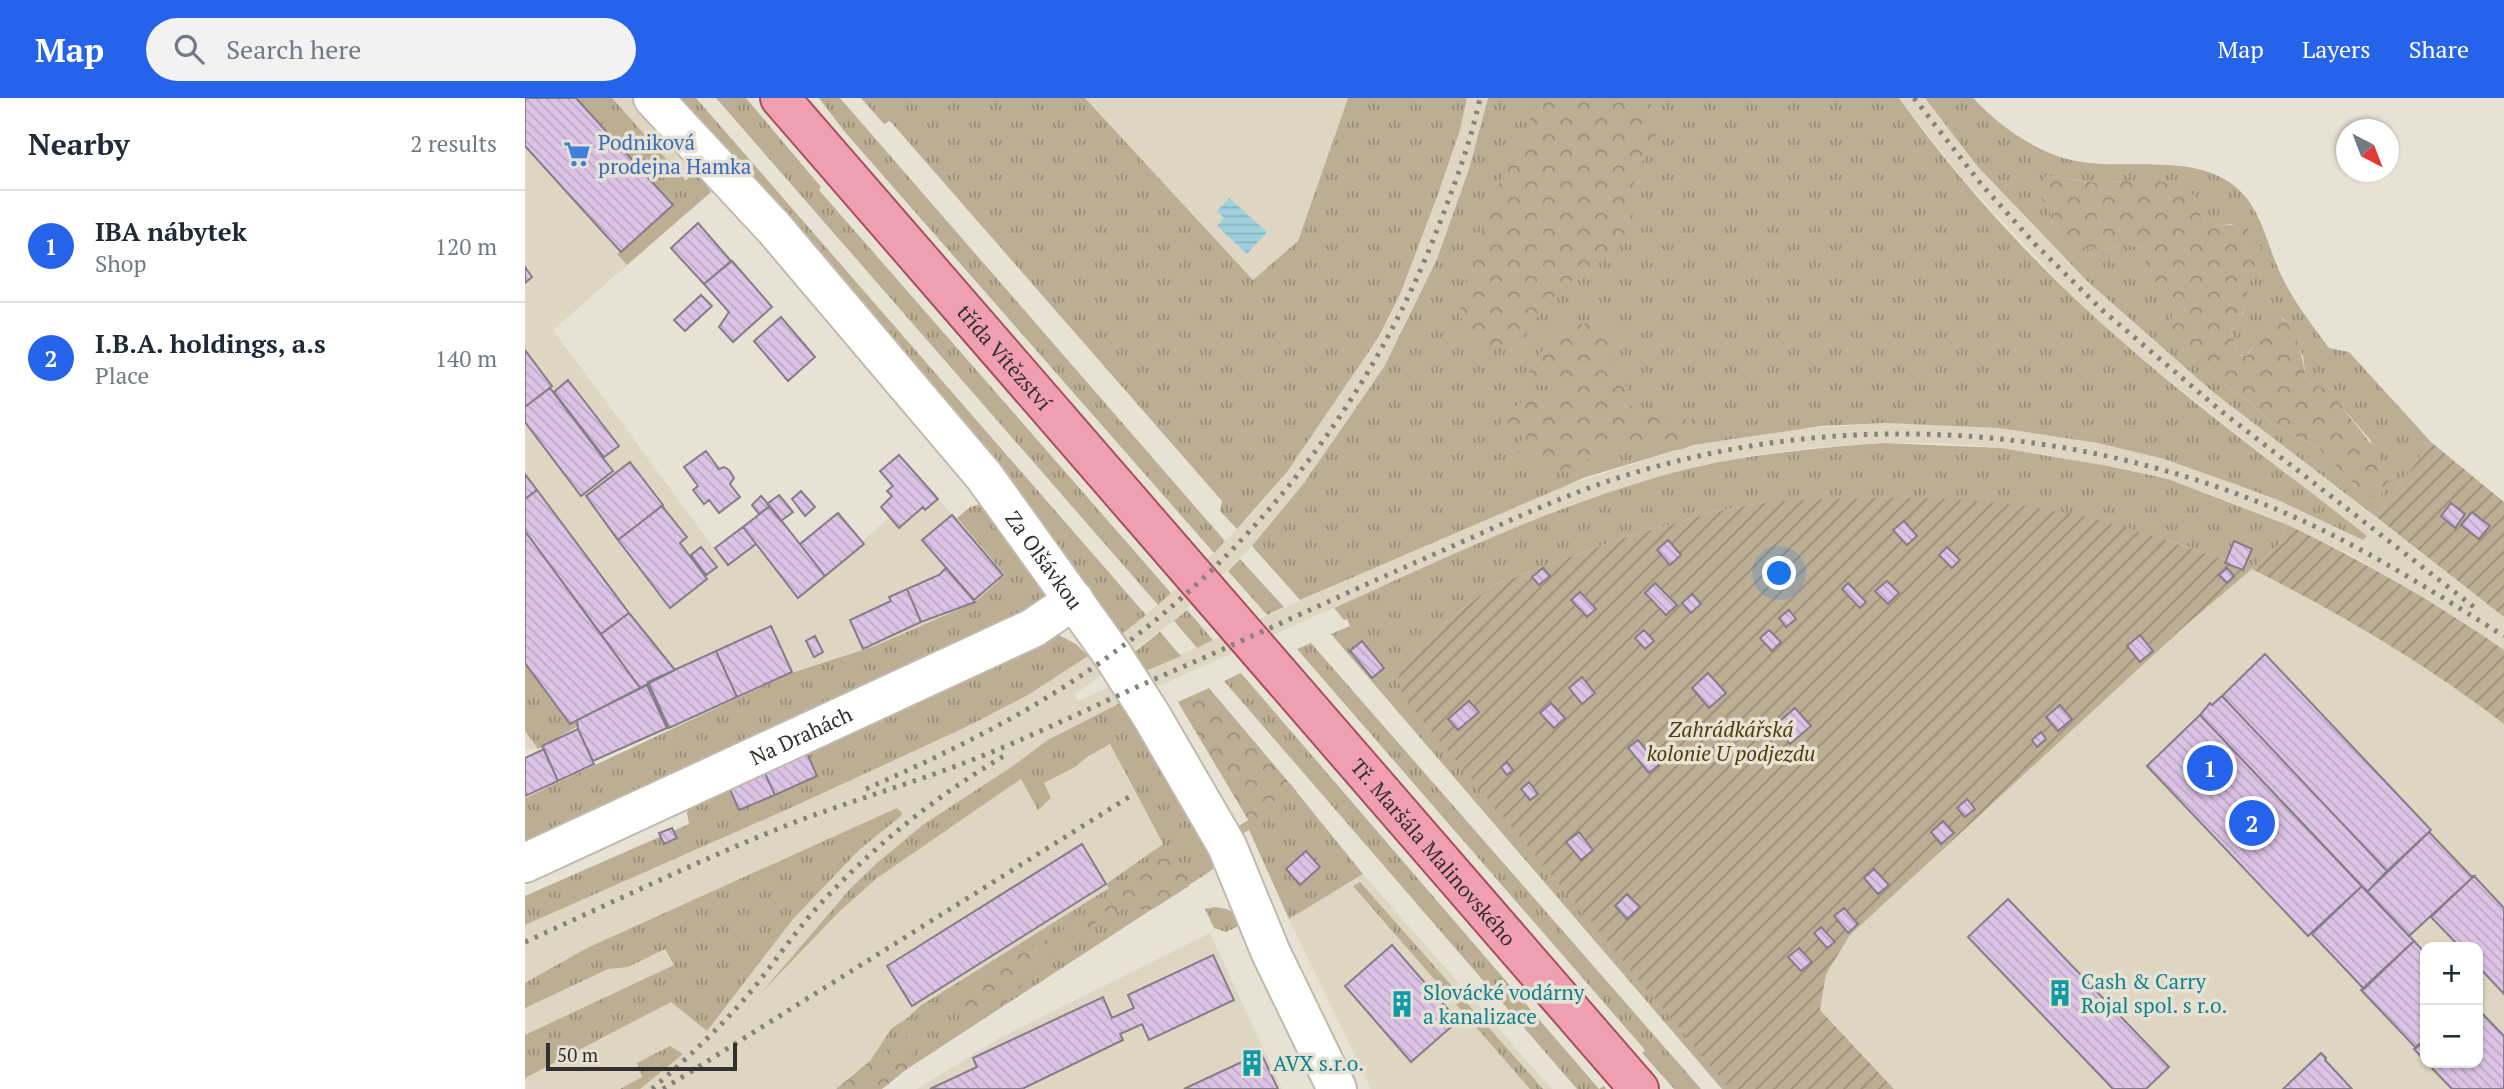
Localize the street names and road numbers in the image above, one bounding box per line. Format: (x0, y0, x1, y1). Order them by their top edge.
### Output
street label: třída Vítězství (951, 298, 1059, 416)
street label: Za Olšávkou (999, 505, 1089, 615)
street label: Na Drahách (745, 700, 857, 771)
street label: Tř. Maršála Malinovského (1345, 753, 1523, 952)

